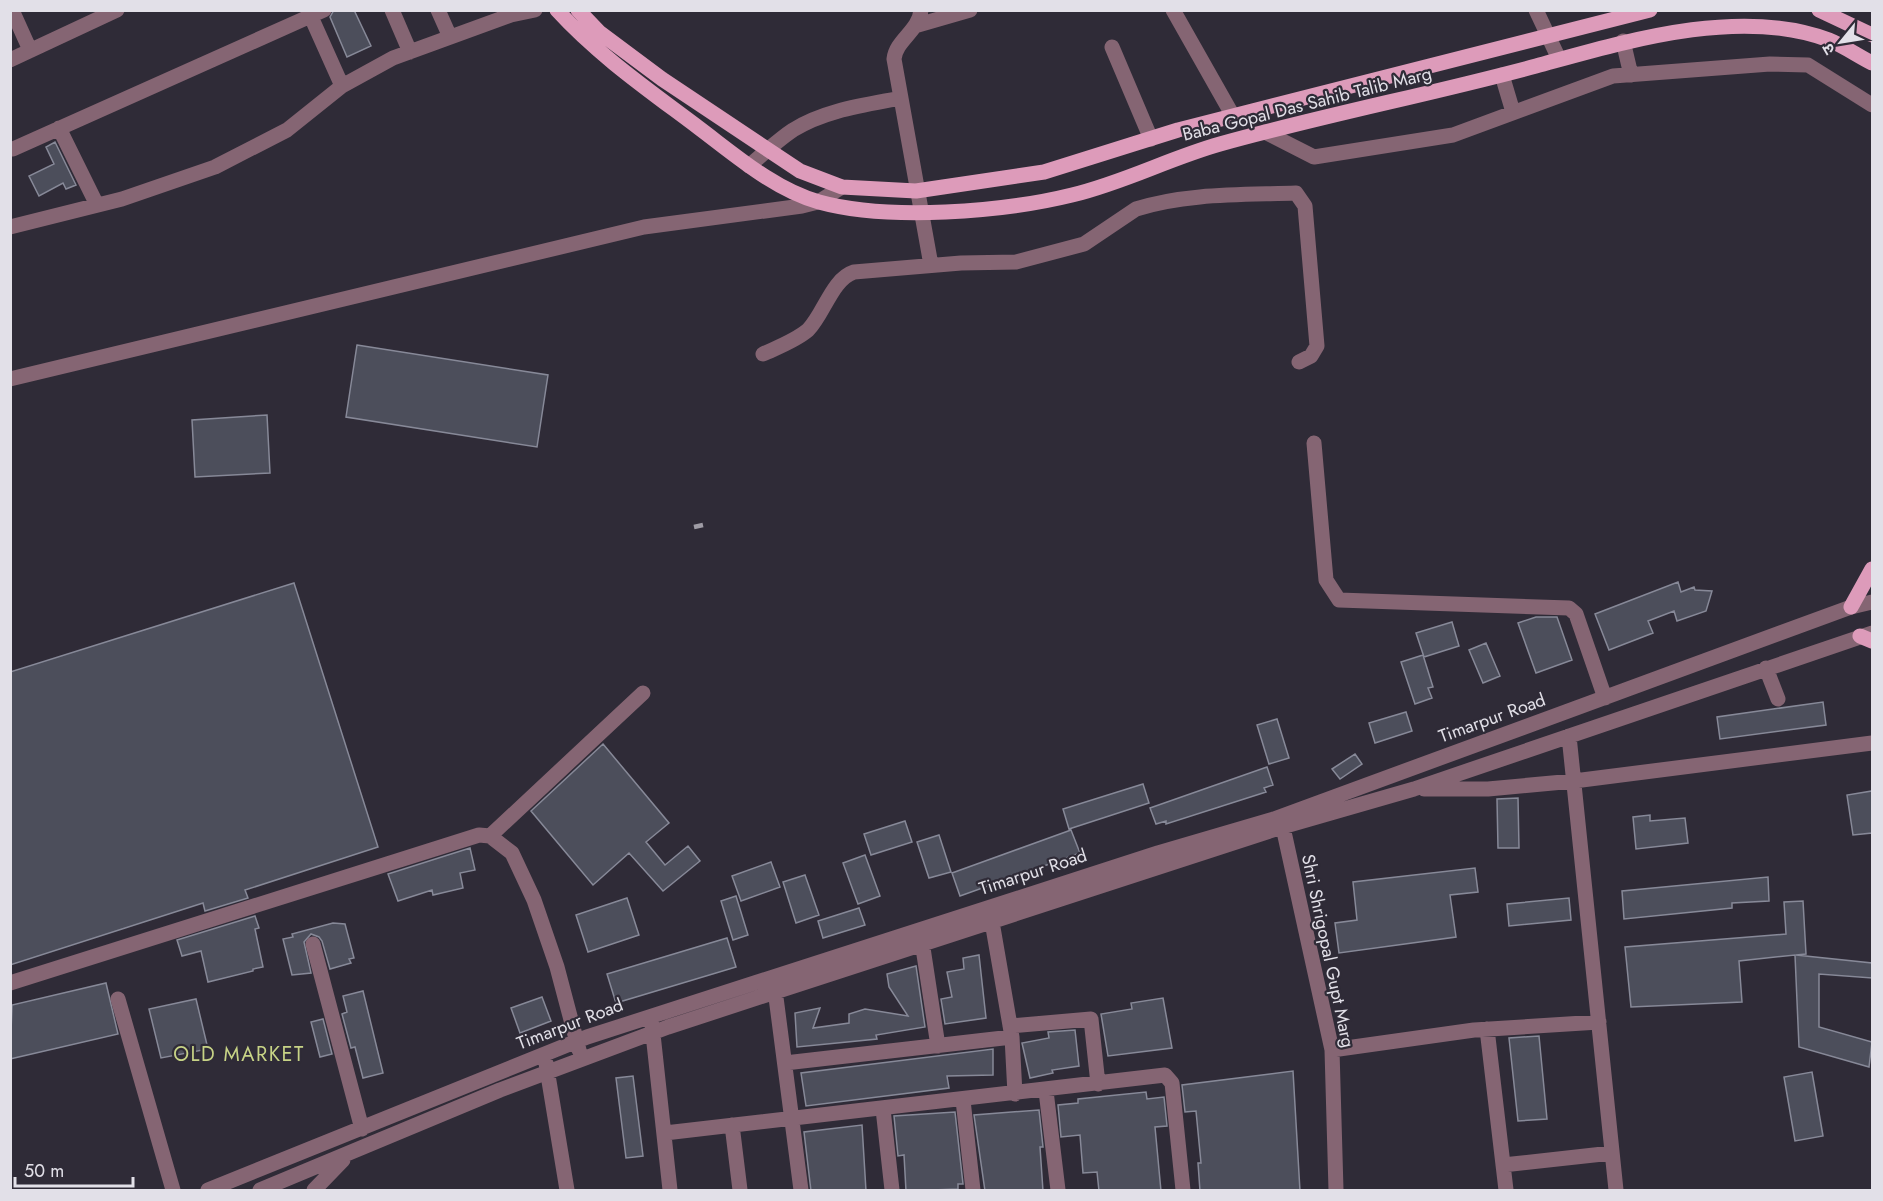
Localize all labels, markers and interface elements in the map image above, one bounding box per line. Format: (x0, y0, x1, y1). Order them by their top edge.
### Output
north arrow (1811, 12, 1871, 72)
text: उ (1816, 39, 1841, 59)
street label: Baba Gopal Das Sahib Talib Marg (1180, 60, 1434, 148)
street label: Timarpur Road (1435, 687, 1549, 749)
street label: Timarpur Road (976, 842, 1090, 902)
street label: Shri Shrigopal Gupt Marg (1295, 852, 1361, 1050)
street label: Timarpur Road (513, 992, 627, 1056)
district label: OLD MARKET (173, 1040, 305, 1069)
scale bar (15, 1150, 134, 1188)
text: 50 m (24, 1158, 64, 1184)

